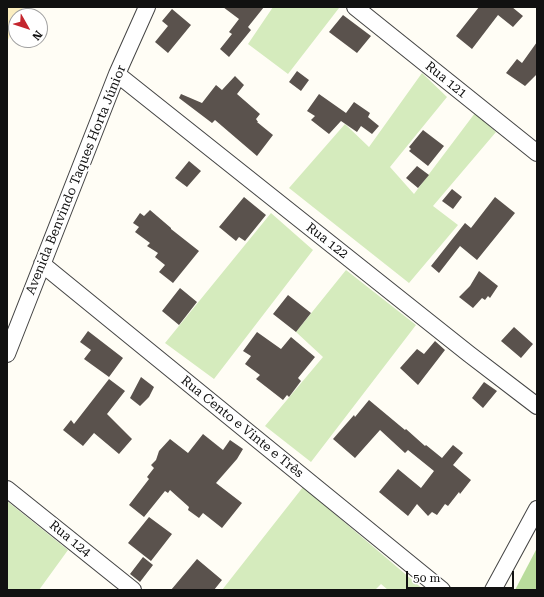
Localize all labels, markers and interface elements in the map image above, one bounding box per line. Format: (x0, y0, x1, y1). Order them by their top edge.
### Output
north arrow (8, 8, 48, 48)
text: N (29, 28, 45, 43)
street label: Rua 121 (422, 59, 470, 101)
street label: Avenida Benvindo Taques Horta Júnior (23, 63, 129, 297)
street label: Rua 122 (303, 220, 351, 262)
street label: Rua Cento e Vinte e Três (178, 373, 306, 481)
street label: Rua 124 (46, 518, 94, 560)
scale bar (408, 563, 516, 589)
text: 50 m (413, 571, 440, 585)

